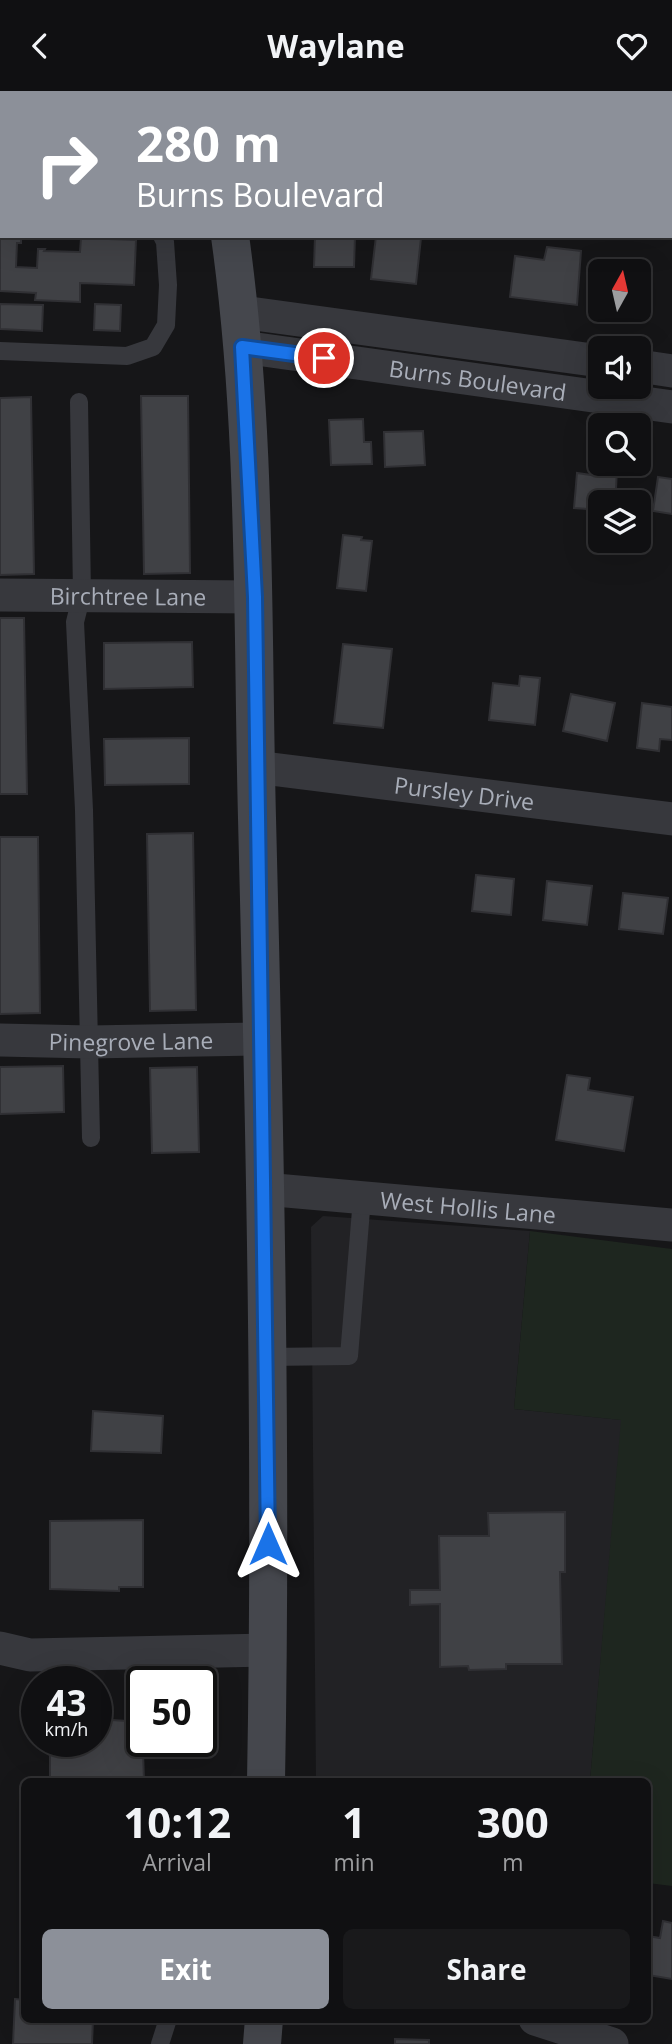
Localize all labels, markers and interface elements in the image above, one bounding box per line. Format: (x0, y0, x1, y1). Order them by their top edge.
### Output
text: Waylane (267, 24, 405, 67)
icon: back (21, 27, 59, 65)
icon: heart (613, 27, 651, 65)
text: 280 m (136, 110, 281, 176)
icon: right (21, 119, 112, 210)
text: Burns Boulevard (136, 173, 385, 216)
north arrow (588, 259, 651, 322)
map controls (588, 259, 651, 553)
pin (294, 328, 354, 388)
button: sound (588, 336, 651, 399)
icon: arrive (305, 339, 343, 377)
street label: Burns Boulevard (387, 352, 568, 408)
button: search (588, 413, 651, 476)
button: layers (588, 490, 651, 553)
street label: Birchtree Lane (50, 579, 206, 613)
street label: Pursley Drive (392, 768, 536, 818)
street label: Pinegrove Lane (48, 1024, 214, 1058)
street label: West Hollis Lane (379, 1183, 557, 1231)
position arrow (231, 1507, 305, 1581)
speed limit sign: 50 (126, 1666, 217, 1757)
text: 43 (46, 1679, 87, 1726)
text: km/h (45, 1717, 88, 1741)
text: 10:12 (123, 1793, 231, 1850)
text: 1 (342, 1793, 366, 1850)
text: 300 (477, 1793, 549, 1850)
text: Arrival (143, 1846, 212, 1878)
text: min (333, 1846, 375, 1878)
text: m (502, 1846, 523, 1878)
button: Exit (42, 1929, 329, 2009)
button: Share (343, 1929, 630, 2009)

